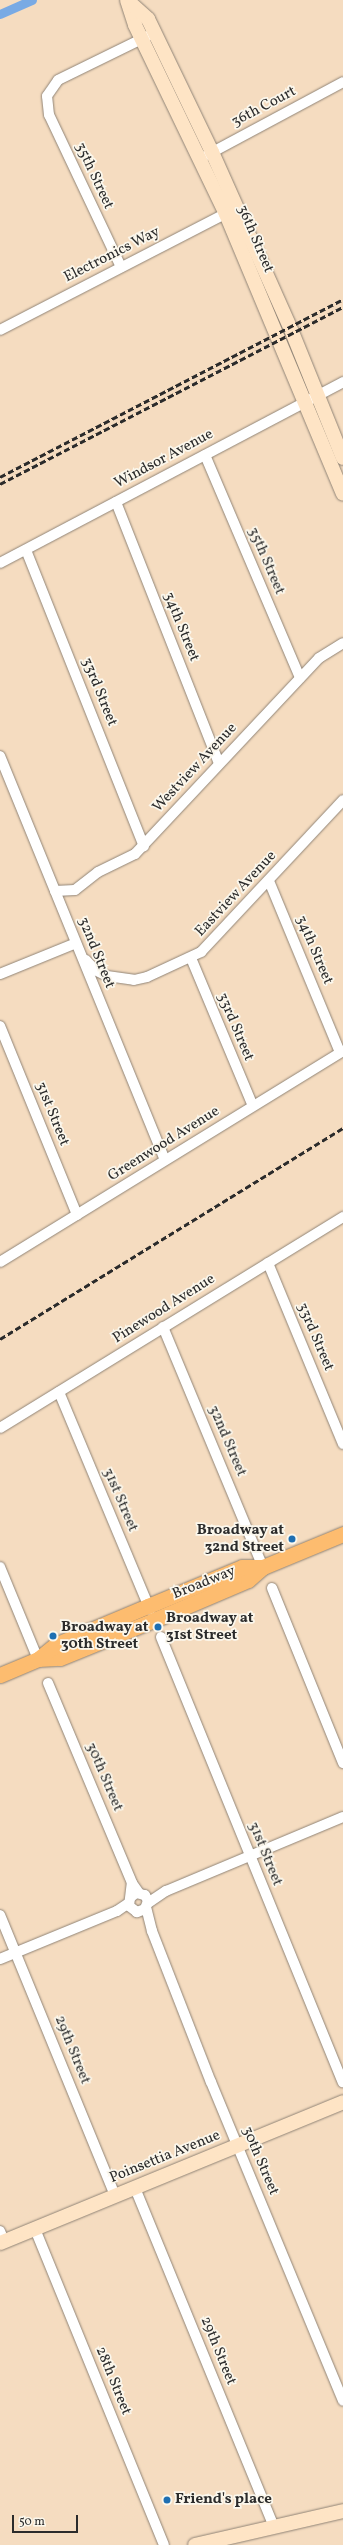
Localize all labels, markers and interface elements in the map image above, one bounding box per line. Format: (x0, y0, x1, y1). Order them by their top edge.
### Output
street label: 36th Court (229, 83, 299, 131)
street label: 35th Street (71, 140, 117, 212)
street label: 36th Street (233, 202, 277, 276)
street label: Electronics Way (61, 223, 163, 287)
street label: Windsor Avenue (112, 425, 216, 493)
street label: 35th Street (244, 525, 288, 597)
street label: 34th Street (159, 590, 203, 664)
street label: 33rd Street (77, 655, 121, 729)
street label: Westview Avenue (149, 720, 241, 816)
street label: Eastview Avenue (191, 847, 281, 941)
street label: 34th Street (291, 913, 337, 987)
street label: 32nd Street (74, 915, 118, 991)
street label: 33rd Street (213, 990, 257, 1064)
street label: 31st Street (31, 1079, 73, 1149)
street label: Greenwood Avenue (105, 1103, 223, 1185)
street label: Pinewood Avenue (110, 1270, 218, 1348)
street label: 33rd Street (293, 1300, 337, 1374)
street label: 32nd Street (204, 1403, 250, 1479)
street label: 31st Street (99, 1465, 141, 1535)
place label: Broadway at 32nd Street (196, 1521, 284, 1556)
marker: Broadway at 32nd Street (287, 1534, 297, 1544)
street label: Broadway (170, 1562, 238, 1604)
place label: Broadway at 31st Street (166, 1609, 254, 1644)
place label: Broadway at 30th Street (61, 1618, 149, 1653)
marker: Broadway at 31st Street (153, 1622, 163, 1632)
marker: Broadway at 30th Street (48, 1631, 58, 1641)
street label: 30th Street (81, 1740, 127, 1814)
street label: 31st Street (244, 1819, 286, 1889)
street label: 29th Street (50, 2013, 94, 2087)
street label: 30th Street (237, 2124, 283, 2198)
street label: Poinsettia Avenue (107, 2127, 223, 2187)
street label: 29th Street (196, 2314, 240, 2388)
street label: 28th Street (91, 2344, 135, 2418)
place label: Friend's place (175, 2491, 272, 2509)
marker: Friend's place (162, 2495, 172, 2505)
scale bar (14, 2507, 80, 2533)
text: 50 m (19, 2514, 45, 2530)

